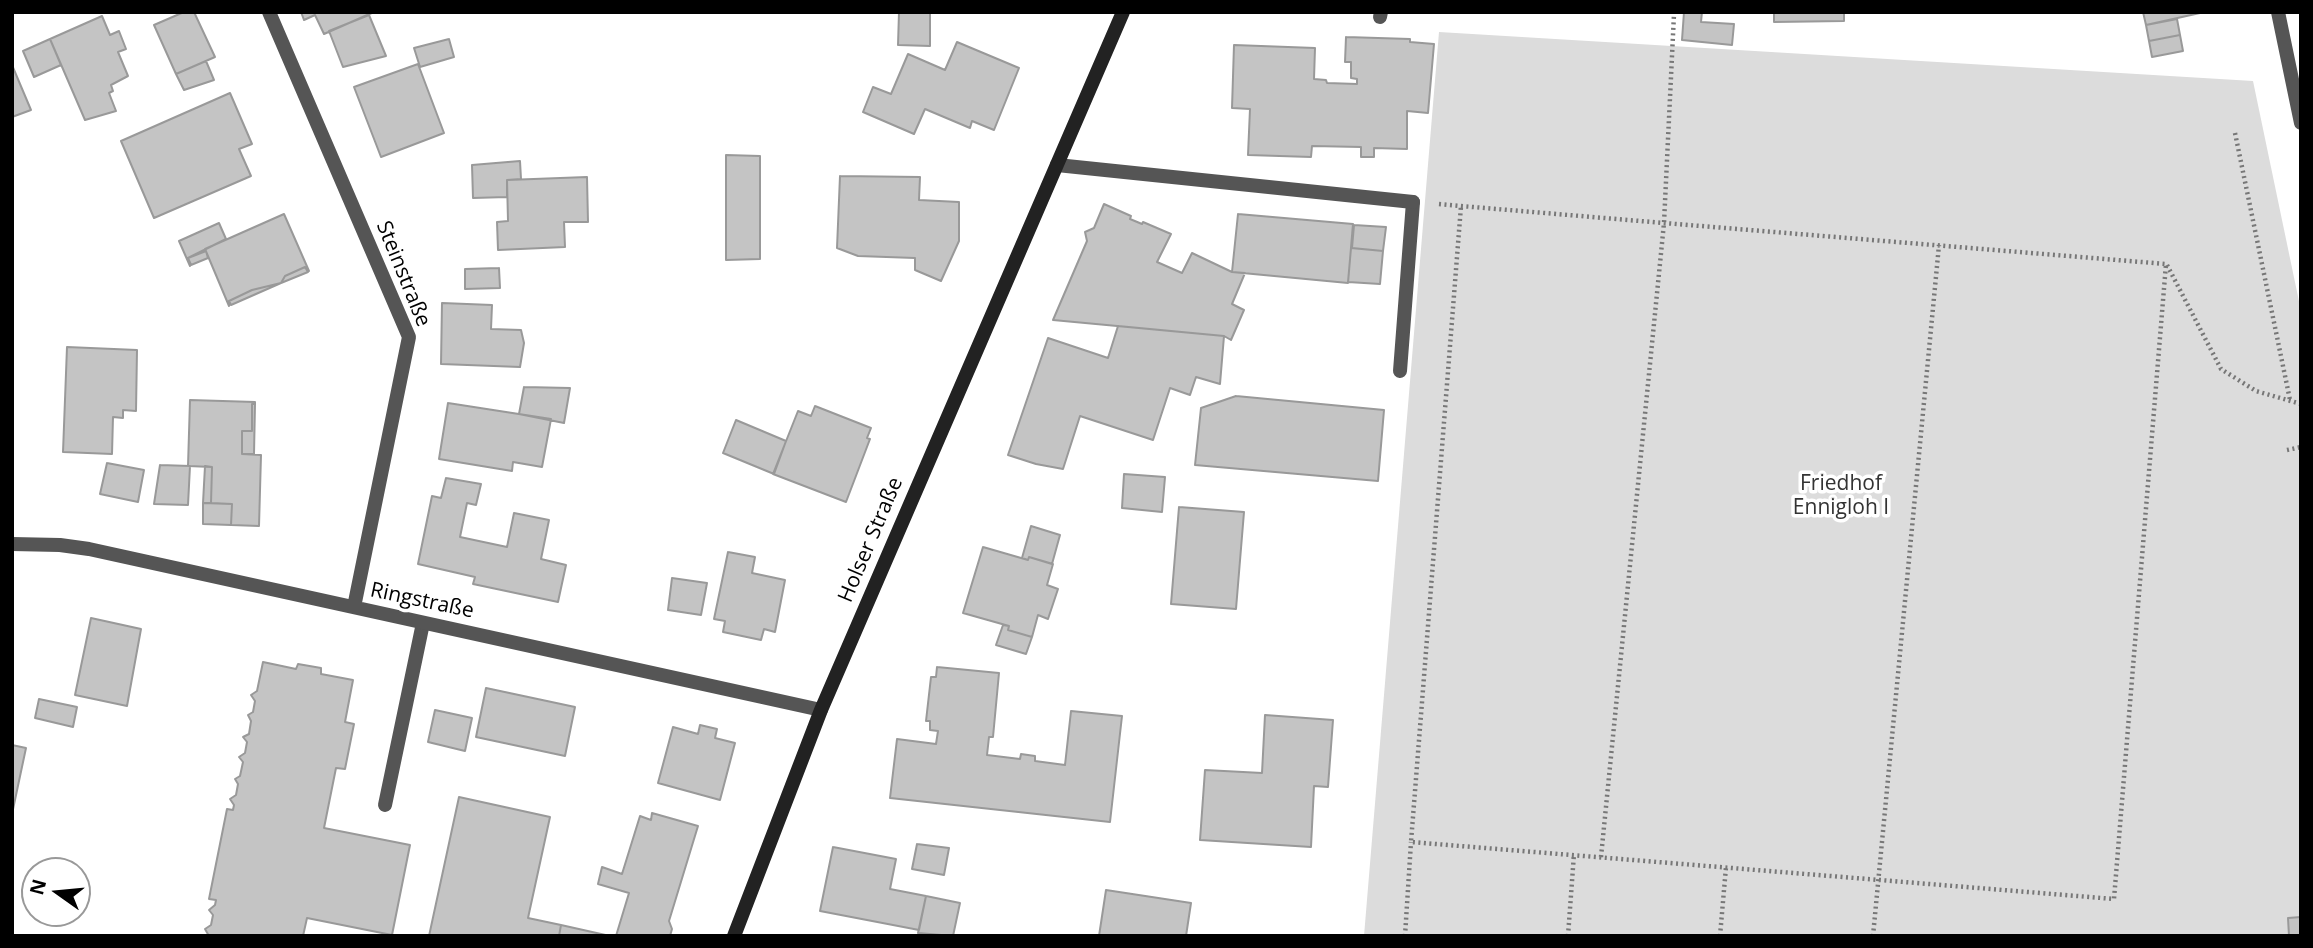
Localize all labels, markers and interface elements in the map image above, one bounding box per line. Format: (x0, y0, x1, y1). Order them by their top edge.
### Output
street label: Steinstraße (370, 218, 436, 330)
park label: Friedhof Ennigloh I (1793, 471, 1889, 521)
street label: Holser Straße (833, 474, 909, 606)
street label: Ringstraße (368, 578, 476, 624)
north arrow (21, 857, 91, 927)
text: N (23, 876, 52, 898)

